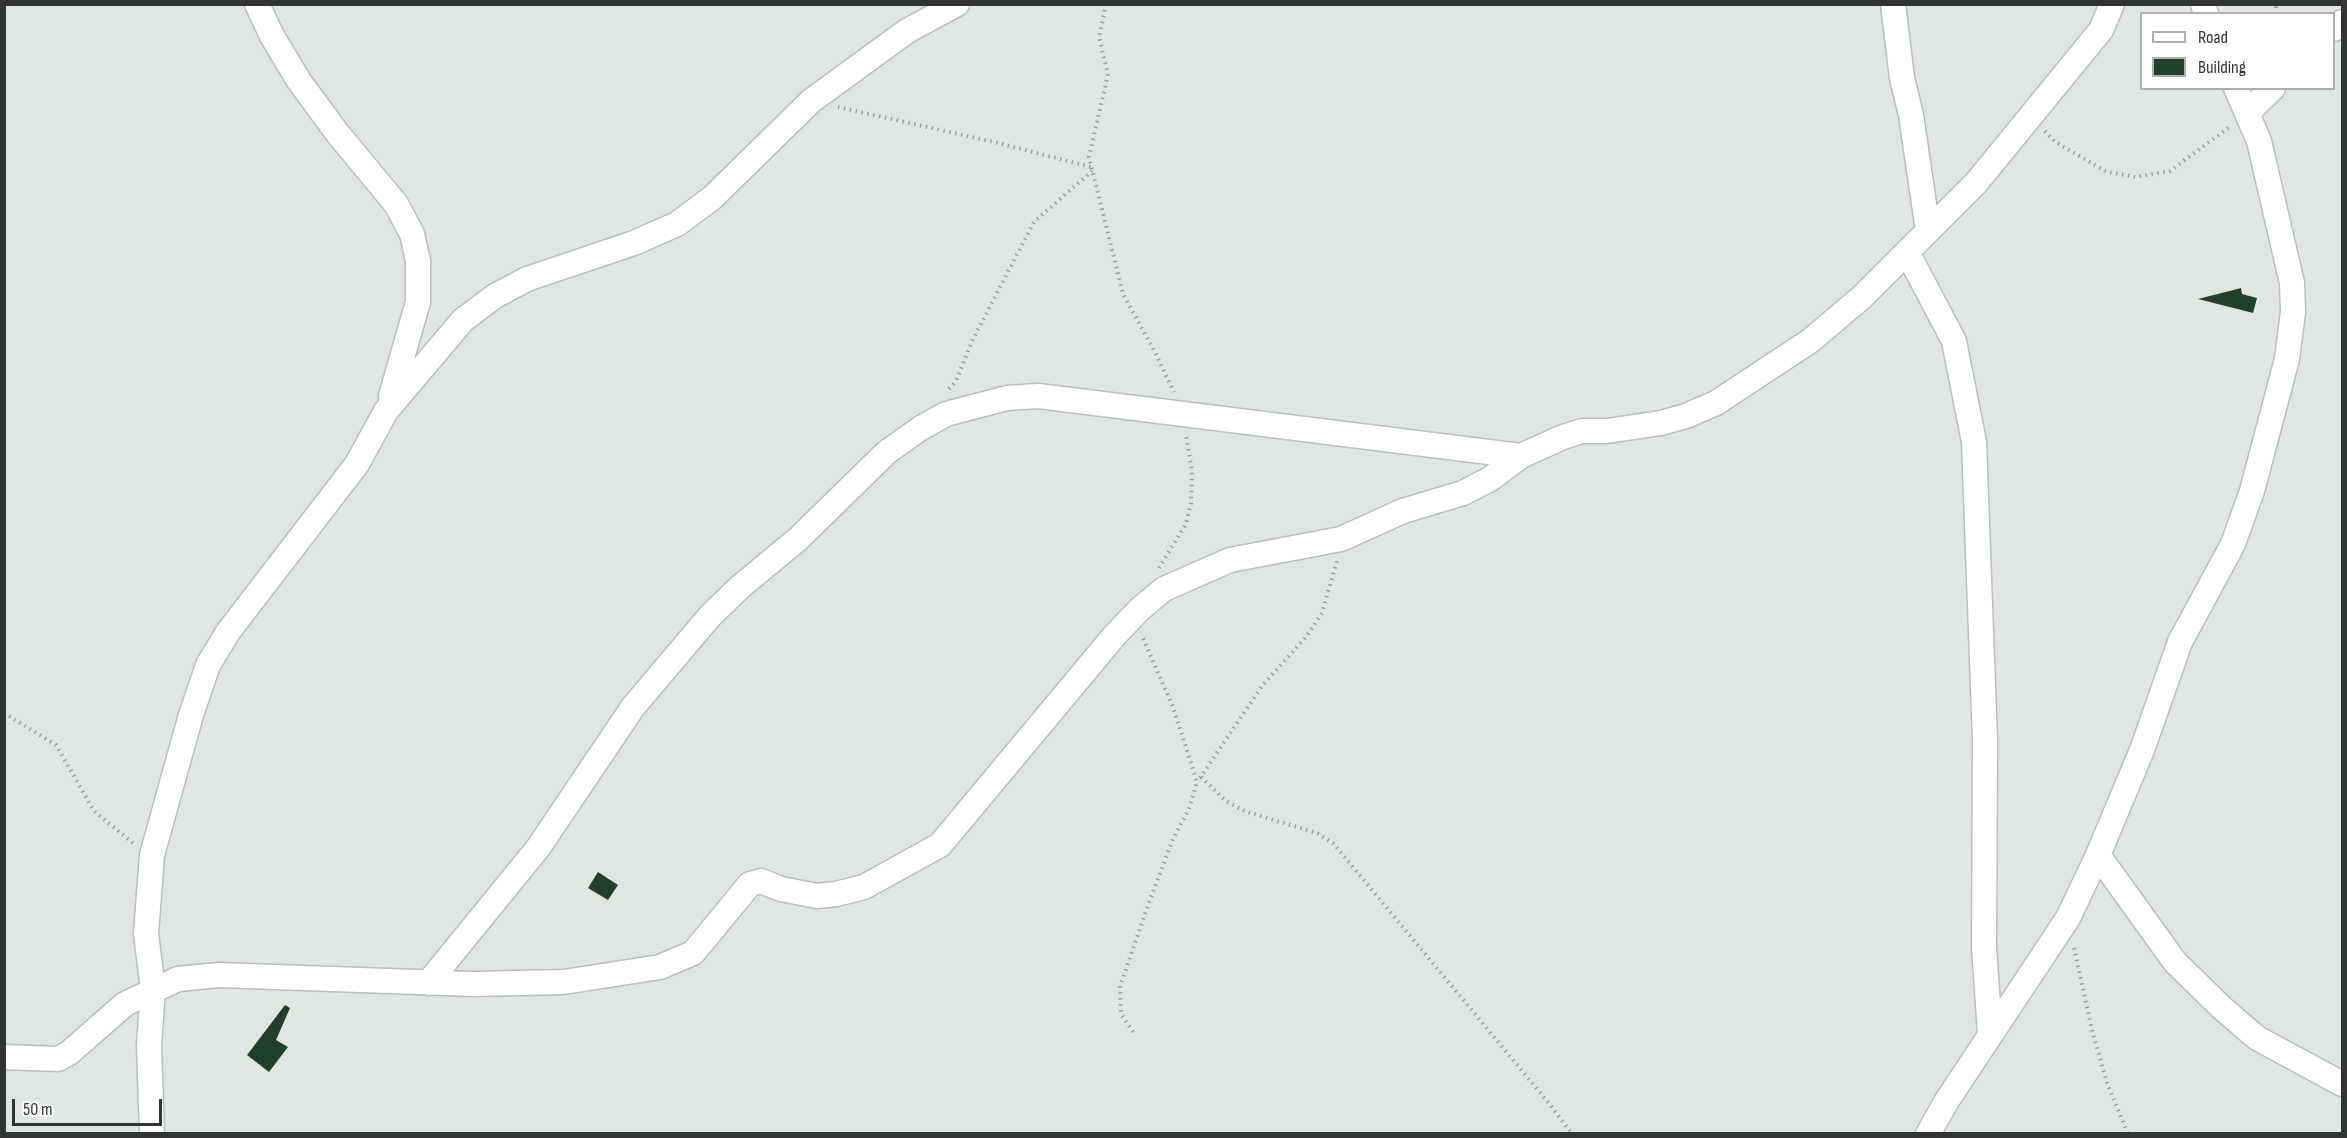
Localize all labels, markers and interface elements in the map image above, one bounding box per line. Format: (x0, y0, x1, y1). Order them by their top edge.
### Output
legend (2140, 12, 2335, 90)
text: Road (2198, 27, 2228, 48)
text: Building (2198, 57, 2246, 78)
scale bar (15, 1087, 165, 1125)
text: 50 m (23, 1099, 53, 1120)

